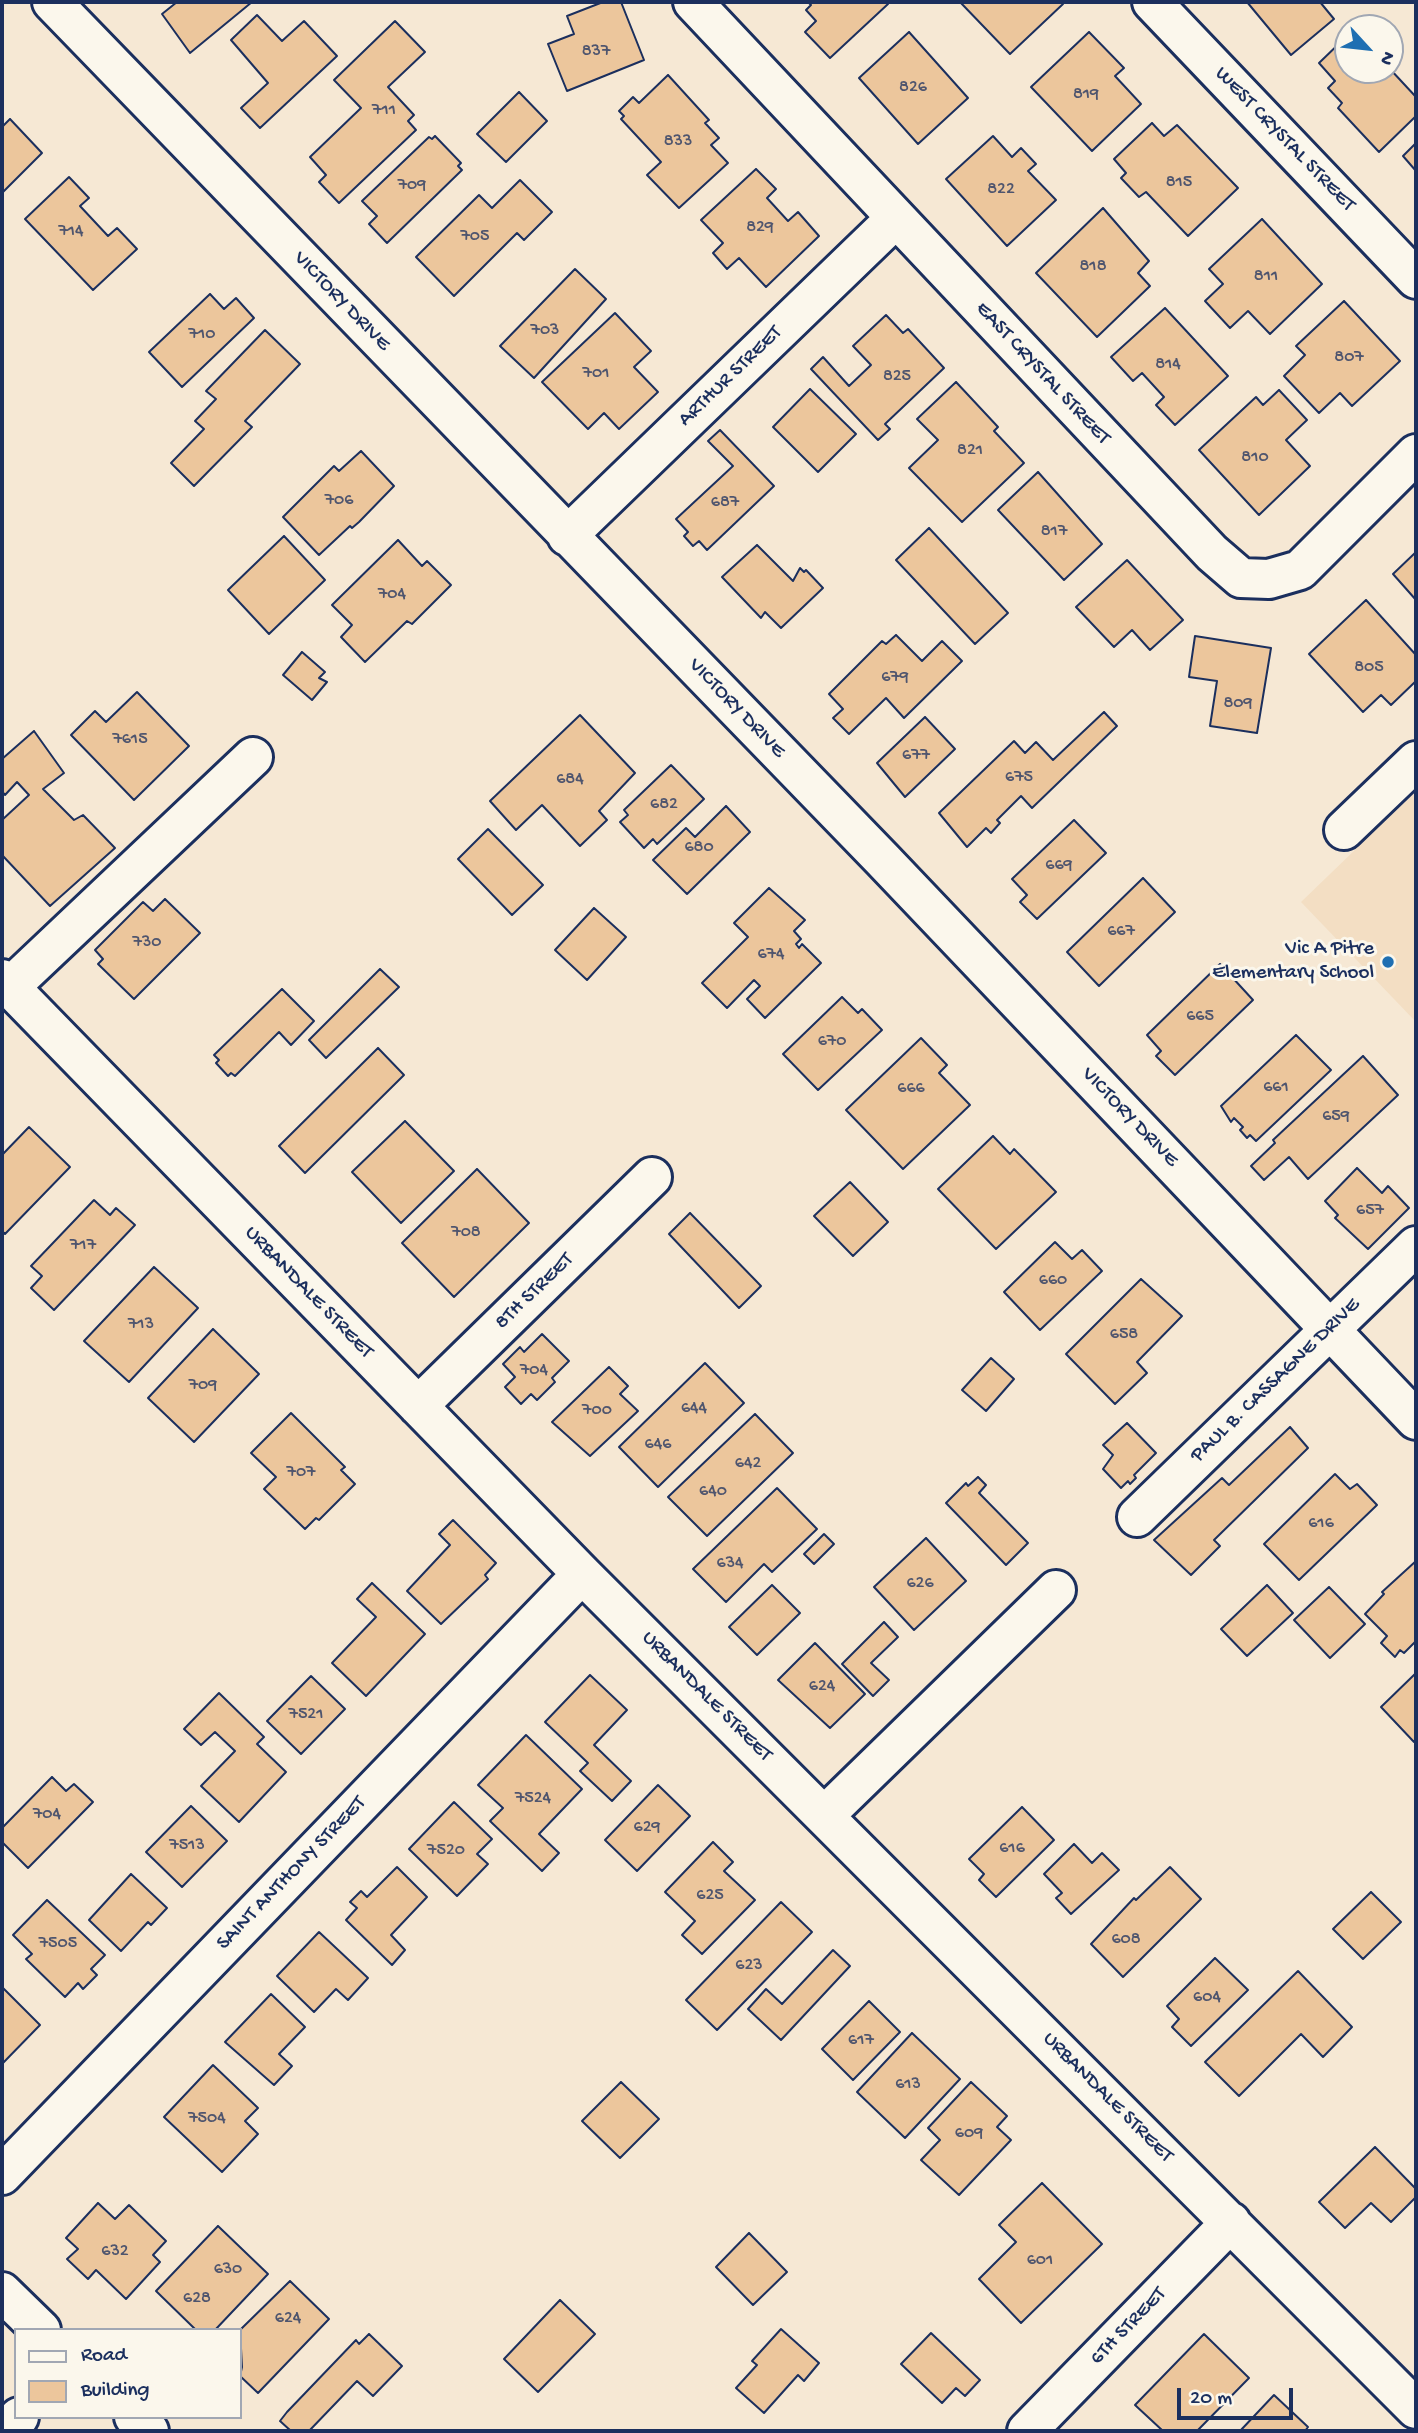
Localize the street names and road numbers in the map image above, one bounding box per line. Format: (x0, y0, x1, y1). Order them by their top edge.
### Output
street label: WEST CRYSTAL STREET (1208, 62, 1360, 218)
street label: VICTORY DRIVE (287, 247, 395, 357)
street label: EAST CRYSTAL STREET (969, 297, 1115, 451)
street label: ARTHUR STREET (674, 321, 788, 433)
street label: VICTORY DRIVE (682, 654, 790, 764)
street label: VICTORY DRIVE (1075, 1063, 1183, 1173)
street label: URBANDALE STREET (238, 1221, 378, 1365)
street label: 8TH STREET (490, 1248, 580, 1336)
street label: PAUL B. CASSAGNE DRIVE (1186, 1293, 1366, 1469)
street label: URBANDALE STREET (635, 1626, 777, 1768)
street label: SAINT ANTHONY STREET (212, 1792, 372, 1956)
street label: URBANDALE STREET (1036, 2027, 1178, 2169)
street label: 6TH STREET (1086, 2283, 1172, 2371)

